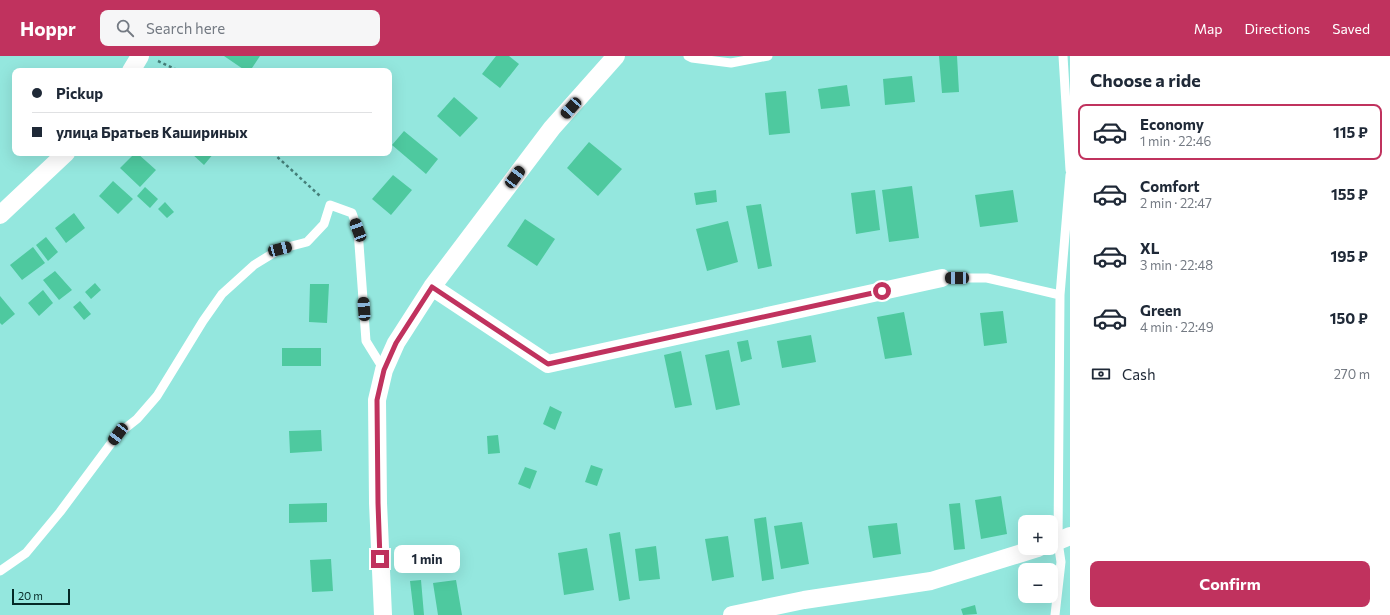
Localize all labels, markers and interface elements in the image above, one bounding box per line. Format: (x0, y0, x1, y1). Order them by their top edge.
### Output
search box (100, 10, 380, 46)
text: Hoppr (20, 17, 76, 40)
icon: search (114, 17, 136, 39)
text: Search here (146, 19, 225, 37)
text: Map (1194, 20, 1223, 37)
text: Directions (1245, 20, 1310, 37)
text: Saved (1332, 20, 1370, 37)
text: Choose a ride (1090, 69, 1201, 91)
text: Pickup (56, 84, 103, 102)
car (559, 95, 583, 121)
icon: car (1092, 114, 1128, 150)
text: Economy (1140, 115, 1204, 133)
text: улица Братьев Кашириных (56, 123, 248, 141)
text: 115 ₽ (1333, 123, 1368, 141)
text: 1 min · 22:46 (1140, 133, 1211, 149)
car (503, 164, 527, 190)
icon: car (1092, 176, 1128, 212)
text: Comfort (1140, 177, 1200, 195)
text: 155 ₽ (1331, 185, 1368, 203)
text: 2 min · 22:47 (1140, 195, 1212, 211)
car (348, 217, 368, 243)
icon: car (1092, 238, 1128, 274)
text: XL (1140, 239, 1159, 257)
car (267, 240, 293, 258)
text: 195 ₽ (1330, 247, 1368, 265)
text: 3 min · 22:48 (1140, 257, 1213, 273)
car (945, 272, 969, 284)
route start (873, 282, 891, 300)
car (357, 297, 371, 321)
icon: car (1092, 300, 1128, 336)
text: Green (1140, 301, 1181, 319)
text: 150 ₽ (1330, 309, 1368, 327)
text: 4 min · 22:49 (1140, 319, 1214, 335)
icon: cash (1090, 363, 1112, 385)
text: Cash (1122, 365, 1156, 383)
text: 270 m (1334, 366, 1370, 382)
car (106, 421, 130, 447)
map controls (1018, 515, 1058, 603)
button: + (1018, 515, 1058, 555)
callout: 1 min (394, 545, 460, 573)
route end (371, 550, 389, 568)
text: 1 min (412, 551, 442, 567)
button: Confirm (1090, 561, 1370, 607)
button: − (1018, 563, 1058, 603)
scale bar (12, 587, 70, 606)
text: 20 m (18, 589, 43, 602)

